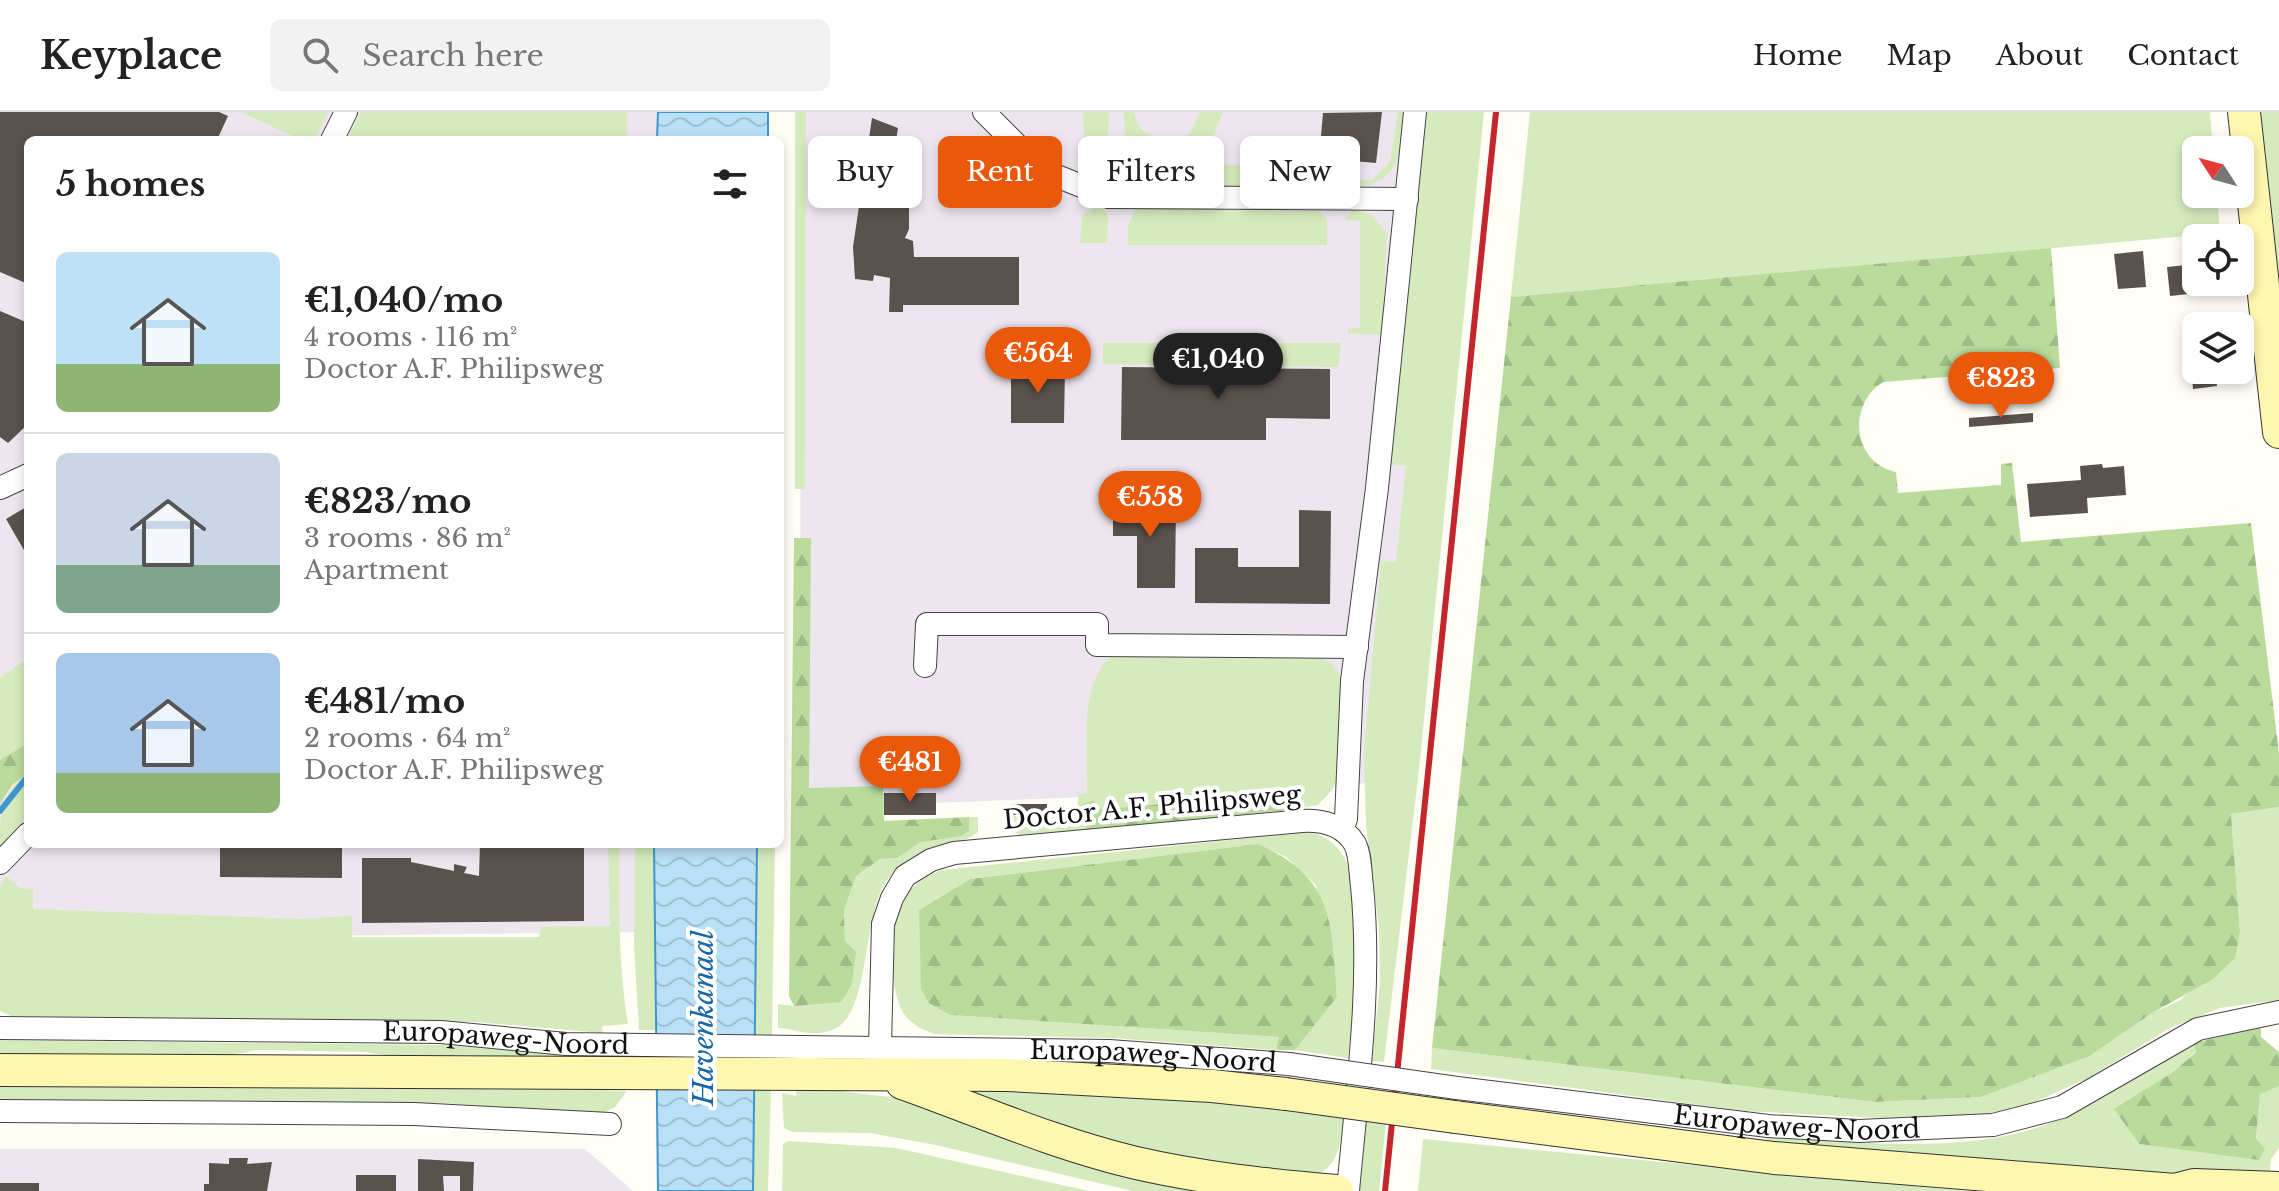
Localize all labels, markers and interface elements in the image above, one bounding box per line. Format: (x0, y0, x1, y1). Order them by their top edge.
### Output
search box (270, 19, 830, 91)
text: Keyplace (40, 32, 222, 79)
icon: search (298, 33, 342, 77)
text: Search here (362, 37, 544, 74)
text: Home (1753, 38, 1843, 73)
text: Map (1887, 38, 1952, 73)
text: About (1996, 38, 2083, 73)
text: Contact (2127, 38, 2239, 73)
chip: Buy (808, 136, 922, 208)
chip: Rent (938, 136, 1062, 208)
chip: Filters (1078, 136, 1224, 208)
chip: New (1240, 136, 1360, 208)
north arrow (2182, 136, 2254, 208)
map controls (2182, 136, 2254, 384)
icon: filters (708, 162, 752, 206)
text: 5 homes (56, 163, 205, 205)
button: locate (2182, 224, 2254, 296)
text: €1,040/mo (304, 279, 503, 321)
icon: home (120, 284, 216, 380)
button: layers (2182, 312, 2254, 384)
text: 4 rooms · 116 m² (304, 321, 518, 353)
pin: €564 (991, 327, 1085, 395)
pin: €1,040 (1153, 333, 1283, 401)
text: €564 (1003, 337, 1073, 369)
text: €1,040 (1171, 343, 1265, 375)
pin: €823 (1954, 352, 2048, 420)
text: Doctor A.F. Philipsweg (304, 353, 603, 385)
text: €823 (1966, 362, 2036, 394)
pin: €558 (1103, 471, 1197, 539)
text: €823/mo (304, 480, 472, 522)
text: €558 (1116, 481, 1184, 513)
icon: home (120, 485, 216, 581)
text: 3 rooms · 86 m² (304, 522, 511, 554)
text: Apartment (304, 554, 449, 586)
text: €481/mo (304, 680, 465, 722)
icon: home (120, 685, 216, 781)
text: 2 rooms · 64 m² (304, 722, 510, 754)
pin: €481 (863, 736, 957, 804)
text: €481 (878, 746, 942, 778)
text: Doctor A.F. Philipsweg (304, 754, 603, 786)
street label: Doctor A.F. Philipsweg (1002, 778, 1303, 836)
water label: Havenkanaal (686, 930, 721, 1107)
street label: Europaweg-Noord (382, 1015, 629, 1061)
street label: Europaweg-Noord (1029, 1034, 1278, 1079)
street label: Europaweg-Noord (1672, 1099, 1921, 1147)

